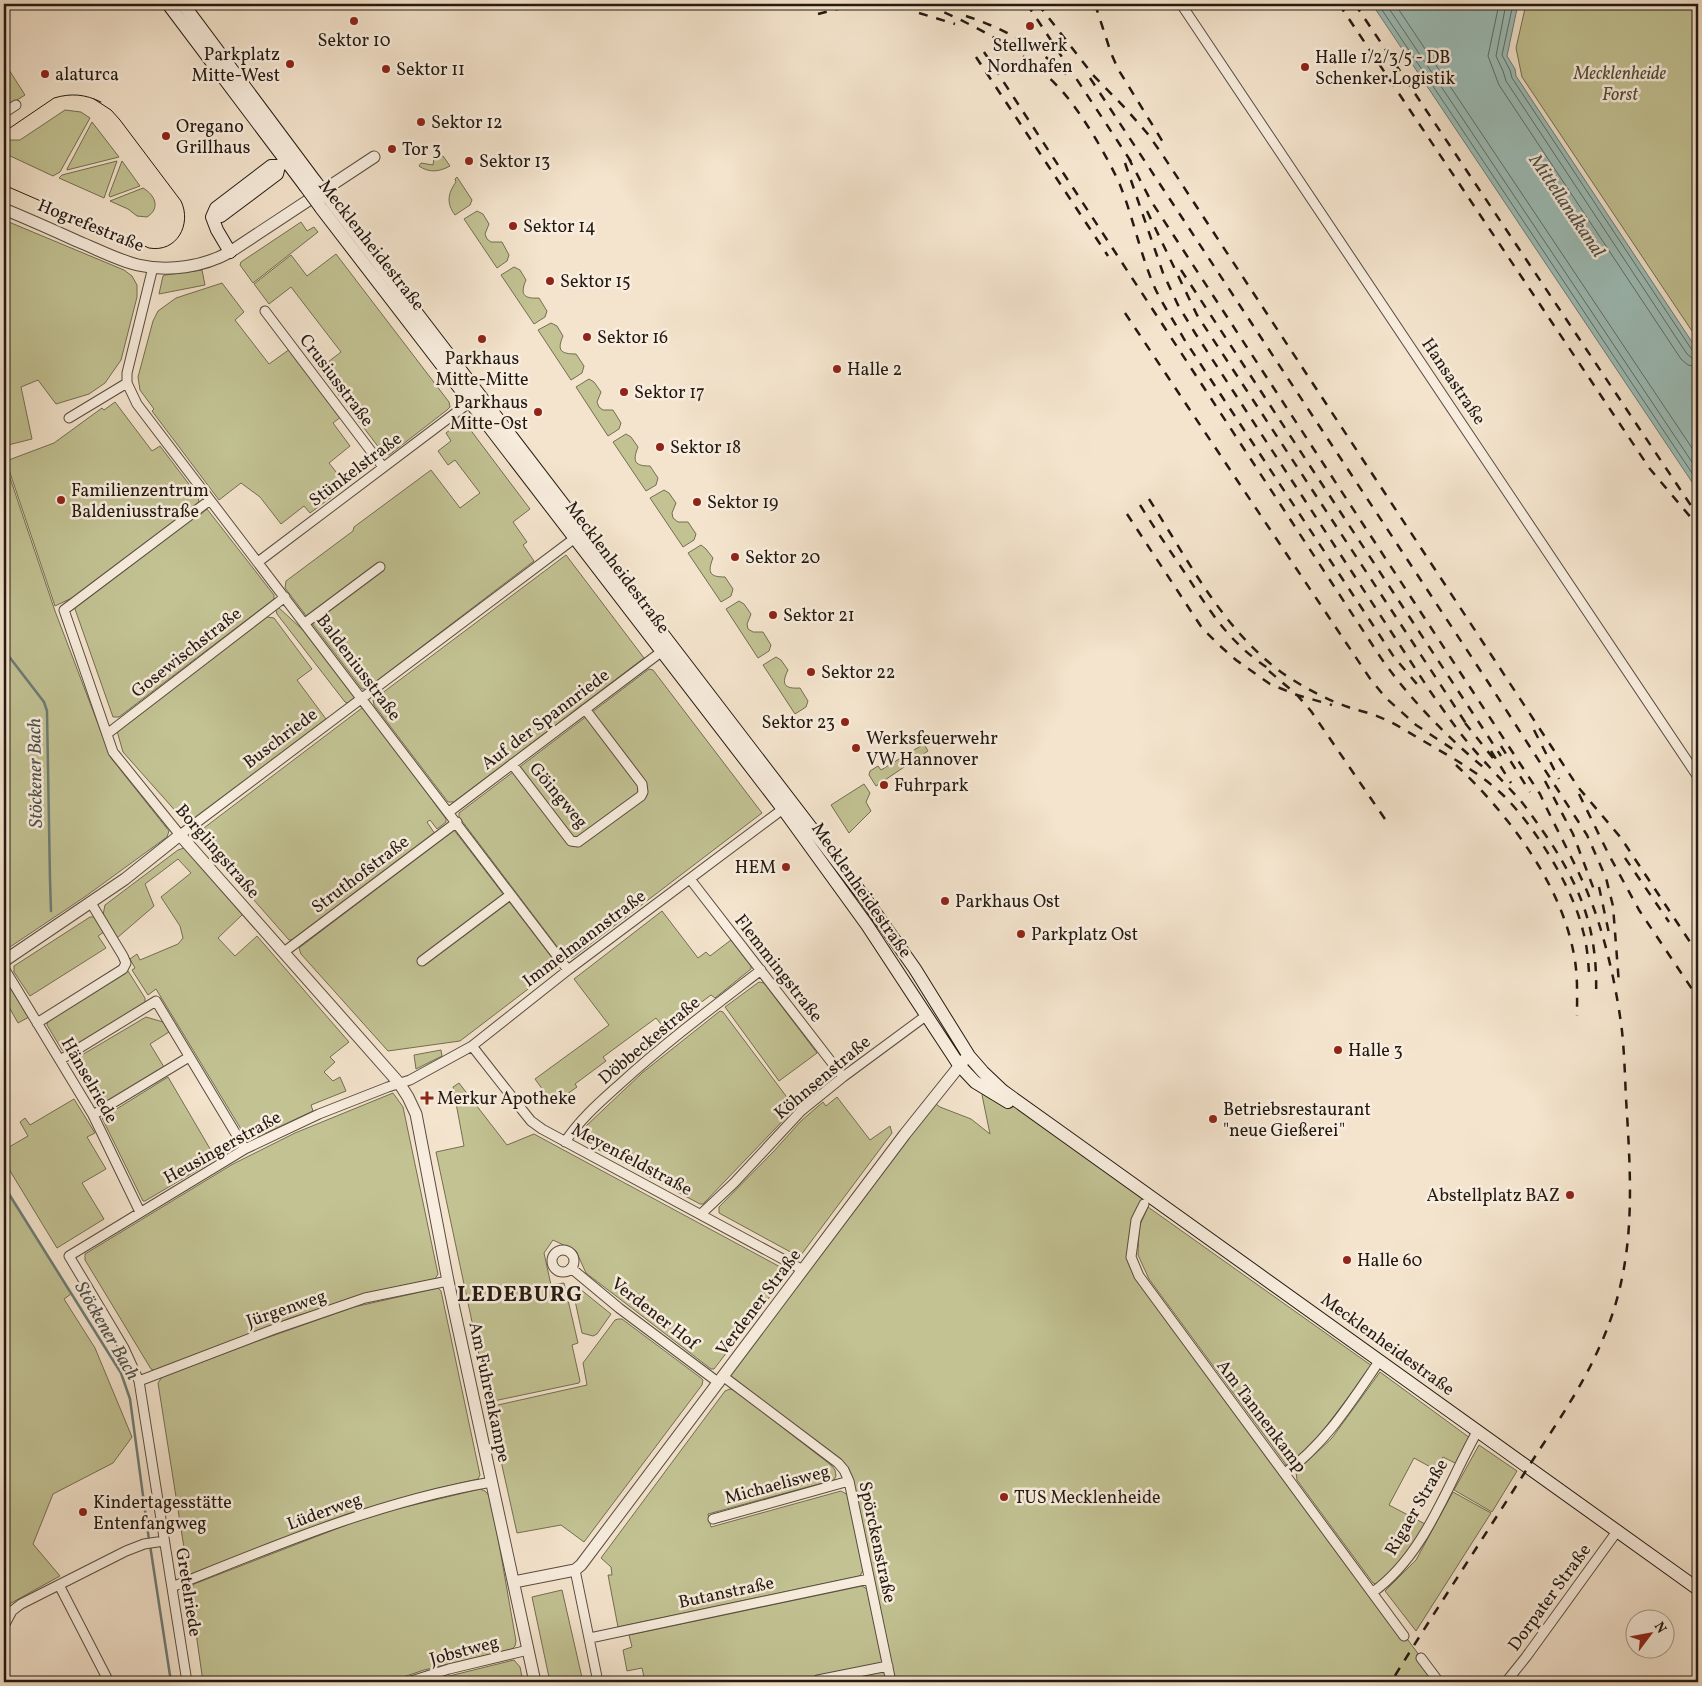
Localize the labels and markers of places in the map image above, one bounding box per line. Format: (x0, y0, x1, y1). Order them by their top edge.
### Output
marker: Sektor 10 (348, 15, 360, 27)
marker: Stellwerk Nordhafen (1024, 20, 1036, 32)
place label: Sektor 10 (318, 29, 391, 54)
place label: Stellwerk Nordhafen (987, 34, 1073, 80)
place label: Parkplatz Mitte-West (192, 43, 280, 89)
place label: Halle 1/2/3/5 - DB Schenker Logistik (1315, 46, 1455, 92)
marker: Parkplatz Mitte-West (284, 58, 296, 70)
place label: Sektor 11 (396, 58, 465, 83)
marker: Halle 1/2/3/5 - DB Schenker Logistik (1299, 61, 1311, 73)
place label: alaturca (55, 63, 119, 88)
marker: Sektor 11 (380, 63, 392, 75)
marker: alaturca (39, 68, 51, 80)
place label: Sektor 12 (431, 111, 503, 136)
place label: Oregano Grillhaus (176, 115, 250, 161)
marker: Sektor 12 (415, 116, 427, 128)
marker: Oregano Grillhaus (160, 130, 172, 142)
place label: Tor 3 (402, 138, 441, 163)
marker: Tor 3 (386, 143, 398, 155)
place label: Sektor 13 (479, 150, 550, 175)
marker: Sektor 13 (463, 155, 475, 167)
place label: Sektor 14 (523, 215, 596, 240)
marker: Sektor 14 (507, 220, 519, 232)
place label: Sektor 15 (560, 270, 631, 295)
marker: Sektor 15 (544, 275, 556, 287)
place label: Sektor 16 (597, 326, 668, 351)
marker: Sektor 16 (581, 331, 593, 343)
marker: Parkhaus Mitte-Mitte (476, 333, 488, 345)
place label: Parkhaus Mitte-Mitte (435, 347, 529, 393)
place label: Halle 2 (847, 358, 902, 383)
marker: Halle 2 (831, 363, 843, 375)
place label: Sektor 17 (634, 381, 705, 406)
marker: Sektor 17 (618, 386, 630, 398)
place label: Parkhaus Mitte-Ost (450, 391, 528, 437)
marker: Parkhaus Mitte-Ost (532, 406, 544, 418)
place label: Sektor 18 (670, 436, 741, 461)
marker: Sektor 18 (654, 441, 666, 453)
place label: Familienzentrum Baldeniusstraße (71, 479, 209, 525)
place label: Sektor 19 (707, 491, 778, 516)
marker: Familienzentrum Baldeniusstraße (55, 494, 67, 506)
marker: Sektor 19 (691, 496, 703, 508)
place label: Sektor 20 (745, 546, 821, 571)
marker: Sektor 20 (729, 551, 741, 563)
place label: Sektor 21 (783, 604, 855, 629)
marker: Sektor 21 (767, 609, 779, 621)
place label: Sektor 22 (821, 661, 895, 686)
marker: Sektor 22 (805, 666, 817, 678)
place label: Sektor 23 (762, 711, 835, 736)
marker: Sektor 23 (839, 716, 851, 728)
place label: Werksfeuerwehr VW Hannover (866, 727, 998, 773)
marker: Werksfeuerwehr VW Hannover (850, 742, 862, 754)
place label: Fuhrpark (894, 774, 969, 799)
marker: Fuhrpark (878, 779, 890, 791)
place label: HEM (735, 856, 776, 881)
marker: HEM (780, 861, 792, 873)
place label: Parkhaus Ost (955, 890, 1060, 915)
marker: Parkhaus Ost (939, 895, 951, 907)
place label: Parkplatz Ost (1031, 923, 1138, 948)
marker: Parkplatz Ost (1015, 928, 1027, 940)
place label: Halle 3 (1348, 1039, 1403, 1064)
marker: Halle 3 (1332, 1044, 1344, 1056)
place label: Merkur Apotheke (437, 1087, 576, 1112)
marker: Merkur Apotheke (421, 1092, 433, 1104)
place label: Betriebsrestaurant "neue Gießerei" (1223, 1098, 1371, 1144)
marker: Betriebsrestaurant "neue Gießerei" (1207, 1113, 1219, 1125)
place label: Abstellplatz BAZ (1426, 1184, 1560, 1209)
marker: Abstellplatz BAZ (1564, 1189, 1576, 1201)
place label: Halle 60 (1357, 1249, 1423, 1274)
marker: Halle 60 (1341, 1254, 1353, 1266)
place label: TUS Mecklenheide (1014, 1486, 1161, 1511)
place label: Kindertagesstätte Entenfangweg (93, 1491, 232, 1537)
marker: TUS Mecklenheide (998, 1491, 1010, 1503)
marker: Kindertagesstätte Entenfangweg (77, 1506, 89, 1518)

